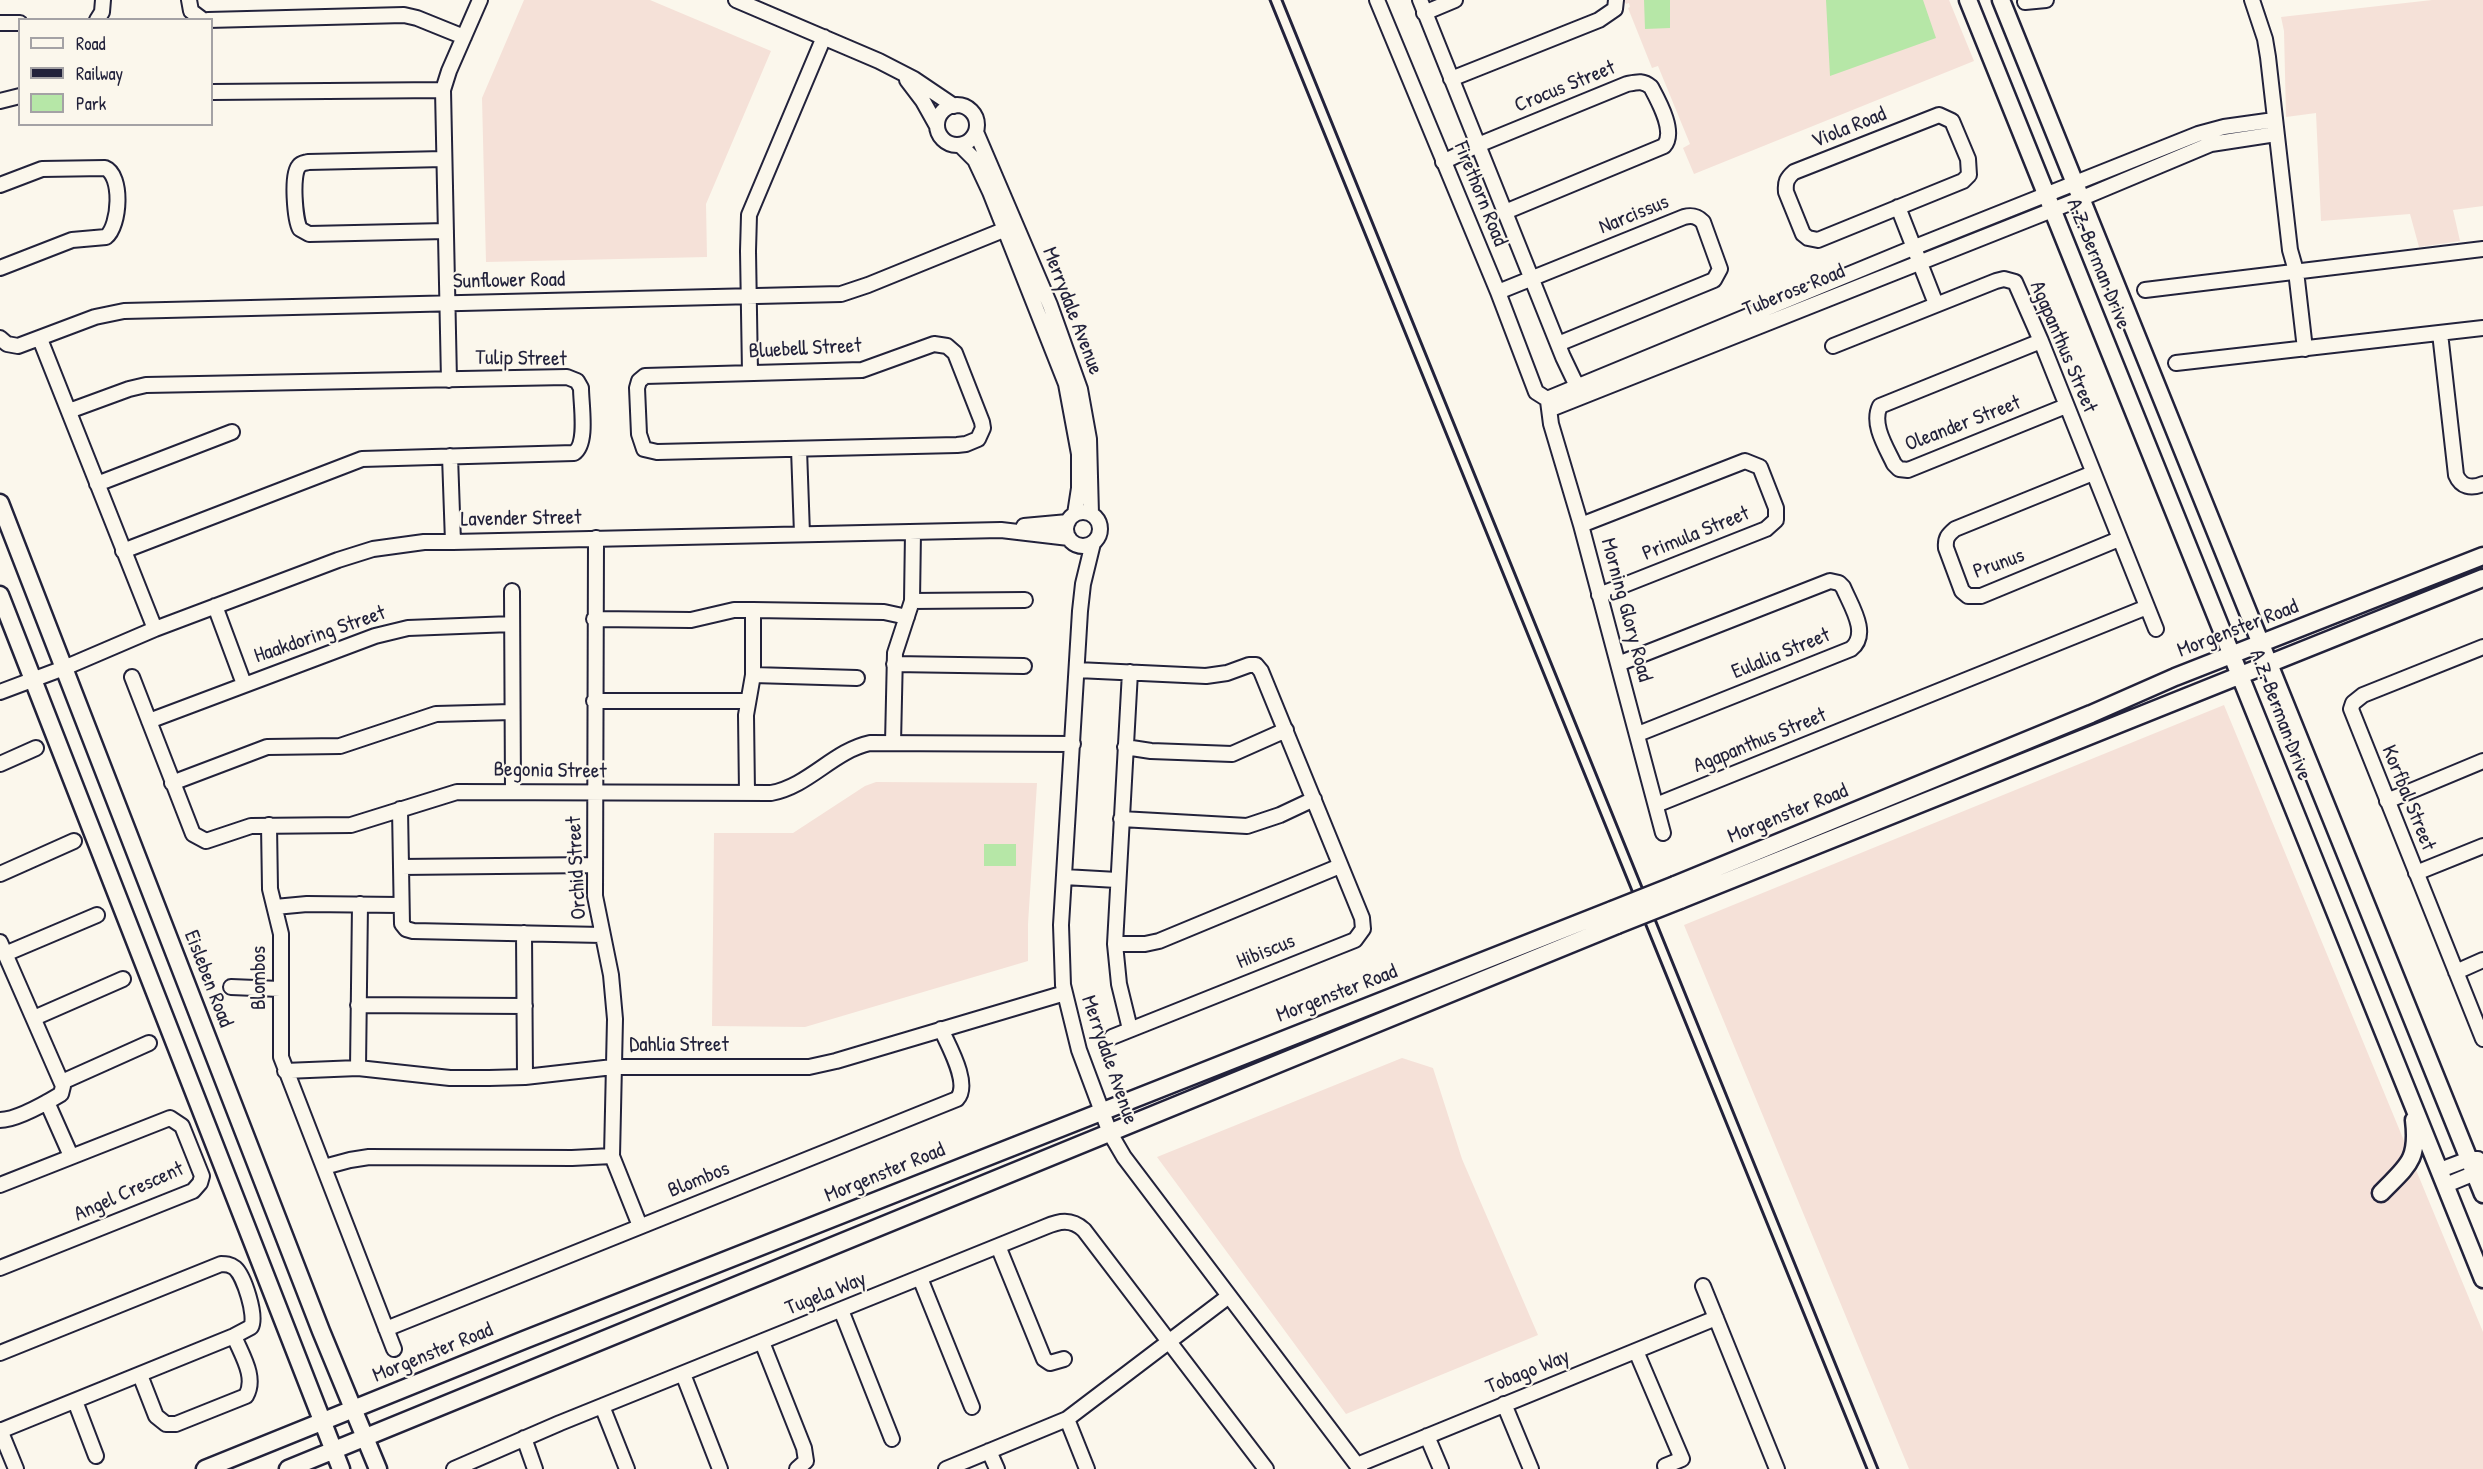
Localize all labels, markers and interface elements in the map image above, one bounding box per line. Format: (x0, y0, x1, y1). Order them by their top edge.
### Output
legend (18, 18, 213, 126)
text: Road (76, 31, 106, 56)
street label: Crocus Street (1511, 55, 1619, 119)
text: Railway (76, 61, 123, 86)
text: Park (76, 91, 106, 116)
street label: Viola Road (1808, 102, 1890, 154)
street label: Firethorn Road (1448, 138, 1512, 250)
street label: Narcissus (1595, 190, 1673, 240)
street label: A.Z. Berman Drive (2060, 195, 2136, 333)
street label: Merrydale Avenue (1036, 244, 1108, 378)
street label: Tuberose Road (1739, 259, 1849, 323)
street label: Sunflower Road (453, 267, 565, 295)
street label: Agapanthus Street (2024, 277, 2102, 417)
street label: Bluebell Street (748, 333, 862, 365)
street label: Tulip Street (475, 346, 567, 372)
street label: Oleander Street (1902, 390, 2024, 458)
street label: Primula Street (1639, 501, 1753, 567)
street label: Lavender Street (460, 505, 582, 533)
street label: Morning Glory Road (1595, 536, 1657, 684)
street label: Prunus (1970, 543, 2028, 585)
street label: Morgenster Road (2174, 594, 2302, 664)
street label: Haakdoring Street (251, 601, 389, 669)
street label: Eulalia Street (1728, 623, 1834, 685)
street label: A.Z. Berman Drive (2243, 646, 2317, 784)
street label: Agapanthus Street (1690, 703, 1830, 779)
street label: Korfbal Street (2375, 742, 2441, 854)
street label: Begonia Street (493, 757, 607, 785)
street label: Morgenster Road (1724, 778, 1852, 850)
street label: Orchid Street (562, 816, 592, 920)
street label: Eisleben Road (178, 927, 238, 1031)
street label: Hibiscus (1233, 929, 1299, 975)
street label: Blombos (246, 946, 272, 1010)
street label: Morgenster Road (1273, 959, 1401, 1029)
street label: Merrydale Avenue (1075, 992, 1143, 1128)
street label: Dahlia Street (629, 1032, 729, 1058)
street label: Morgenster Road (821, 1137, 949, 1209)
street label: Blombos (665, 1156, 733, 1204)
street label: Angel Crescent (70, 1157, 188, 1227)
street label: Tugela Way (782, 1266, 870, 1322)
street label: Morgenster Road (369, 1317, 497, 1389)
street label: Tobago Way (1483, 1344, 1573, 1400)

